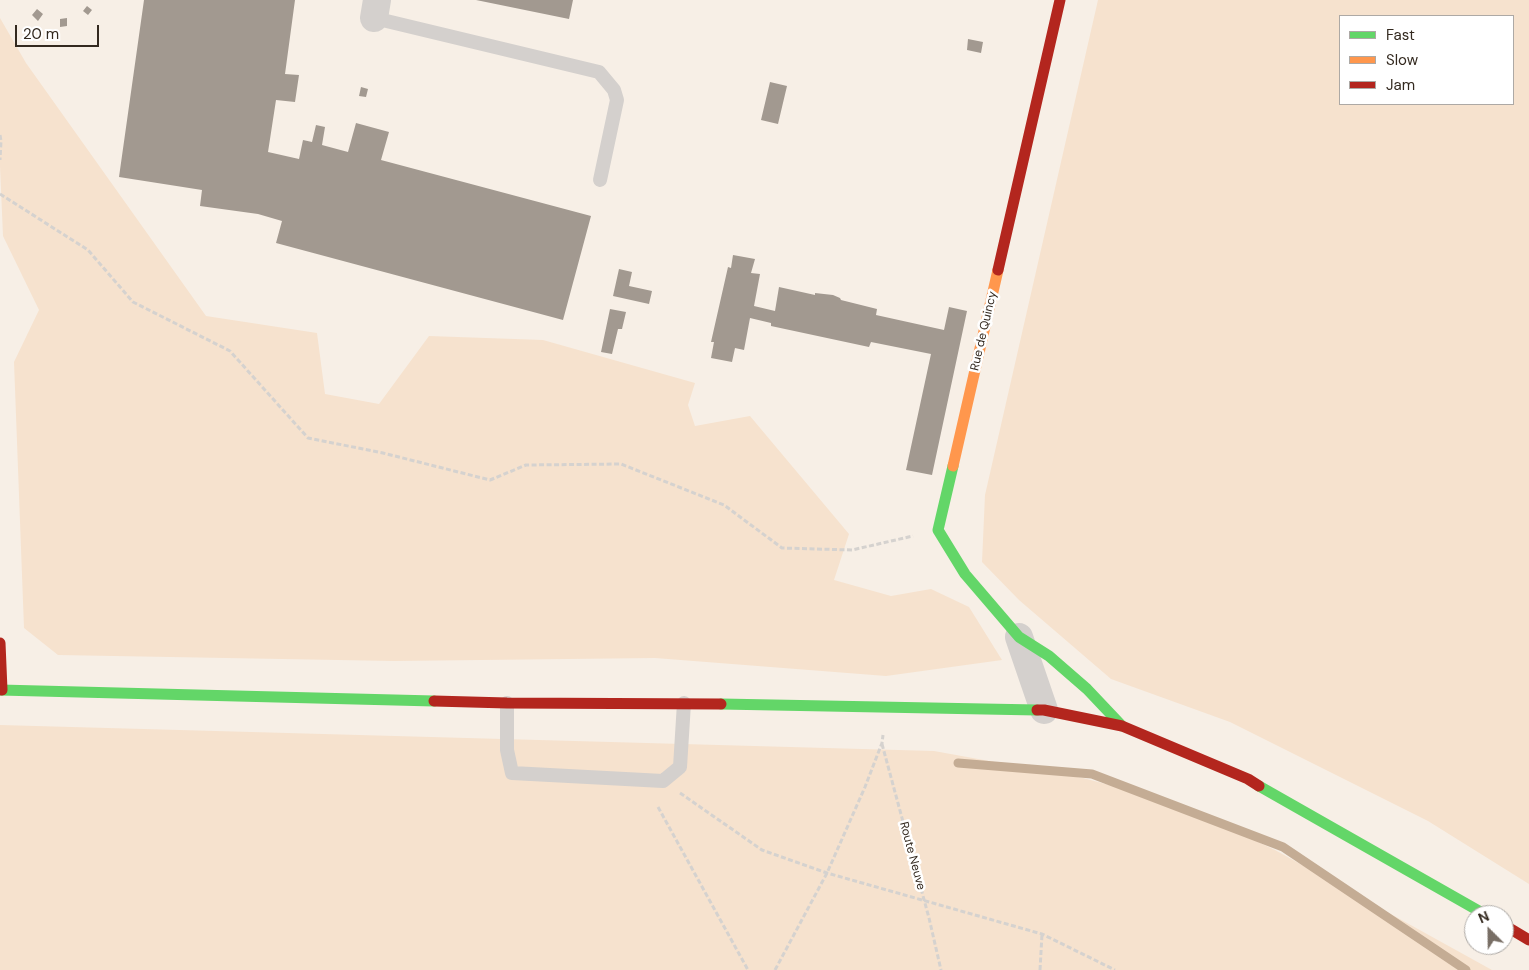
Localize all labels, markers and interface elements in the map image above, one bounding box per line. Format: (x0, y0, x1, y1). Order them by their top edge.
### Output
scale bar (18, 15, 101, 47)
legend (1339, 15, 1514, 105)
text: 20 m (23, 24, 59, 44)
text: Fast (1386, 25, 1415, 45)
text: Slow (1386, 50, 1418, 70)
text: Jam (1386, 75, 1415, 95)
street label: Rue de Quincy (968, 290, 1000, 372)
street label: Route Neuve (896, 820, 928, 892)
north arrow (1464, 905, 1514, 955)
text: N (1475, 907, 1492, 927)

